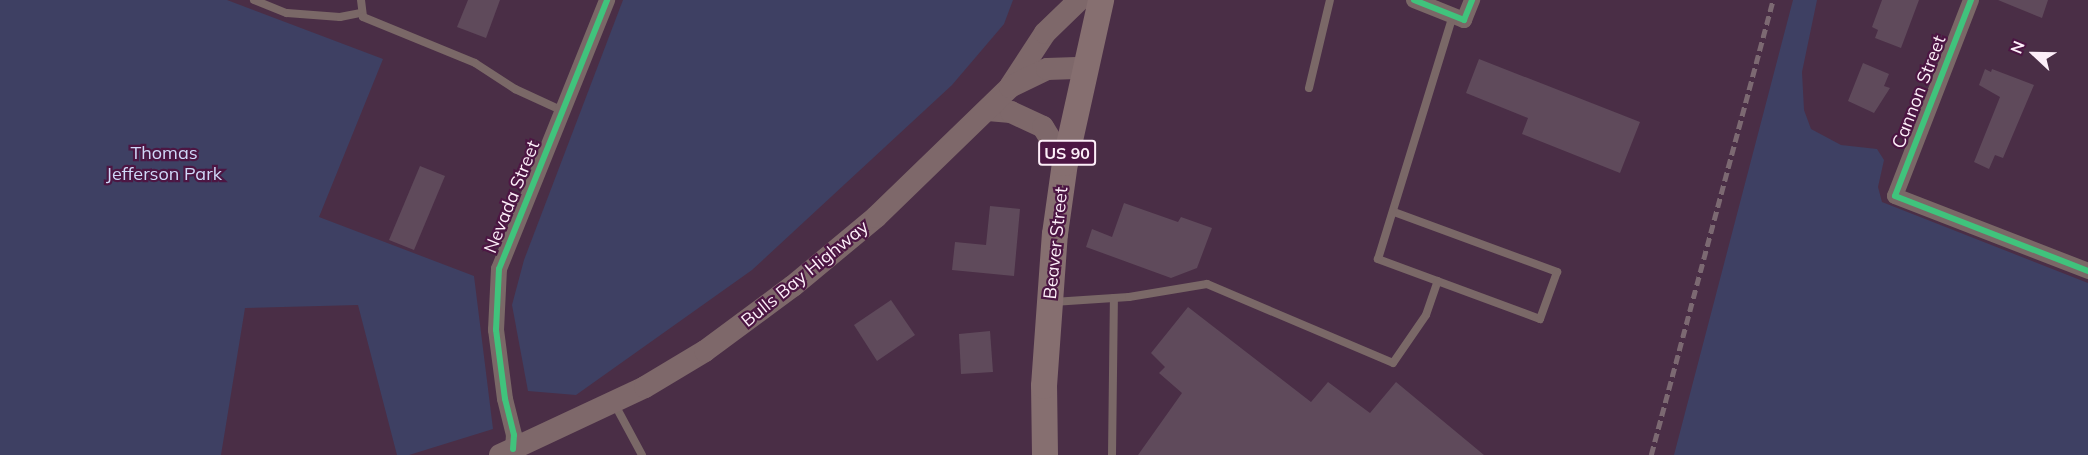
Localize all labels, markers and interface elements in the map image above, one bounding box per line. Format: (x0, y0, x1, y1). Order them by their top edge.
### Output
north arrow (2004, 24, 2064, 84)
street label: Cannon Street (1888, 32, 1950, 152)
text: N (2006, 38, 2029, 57)
street label: Nevada Street (480, 138, 544, 256)
road number: US 90 (1037, 140, 1097, 166)
park label: Thomas Jefferson Park (106, 143, 222, 186)
street label: Beaver Street (1039, 186, 1073, 300)
street label: Bulls Bay Highway (737, 216, 873, 332)

